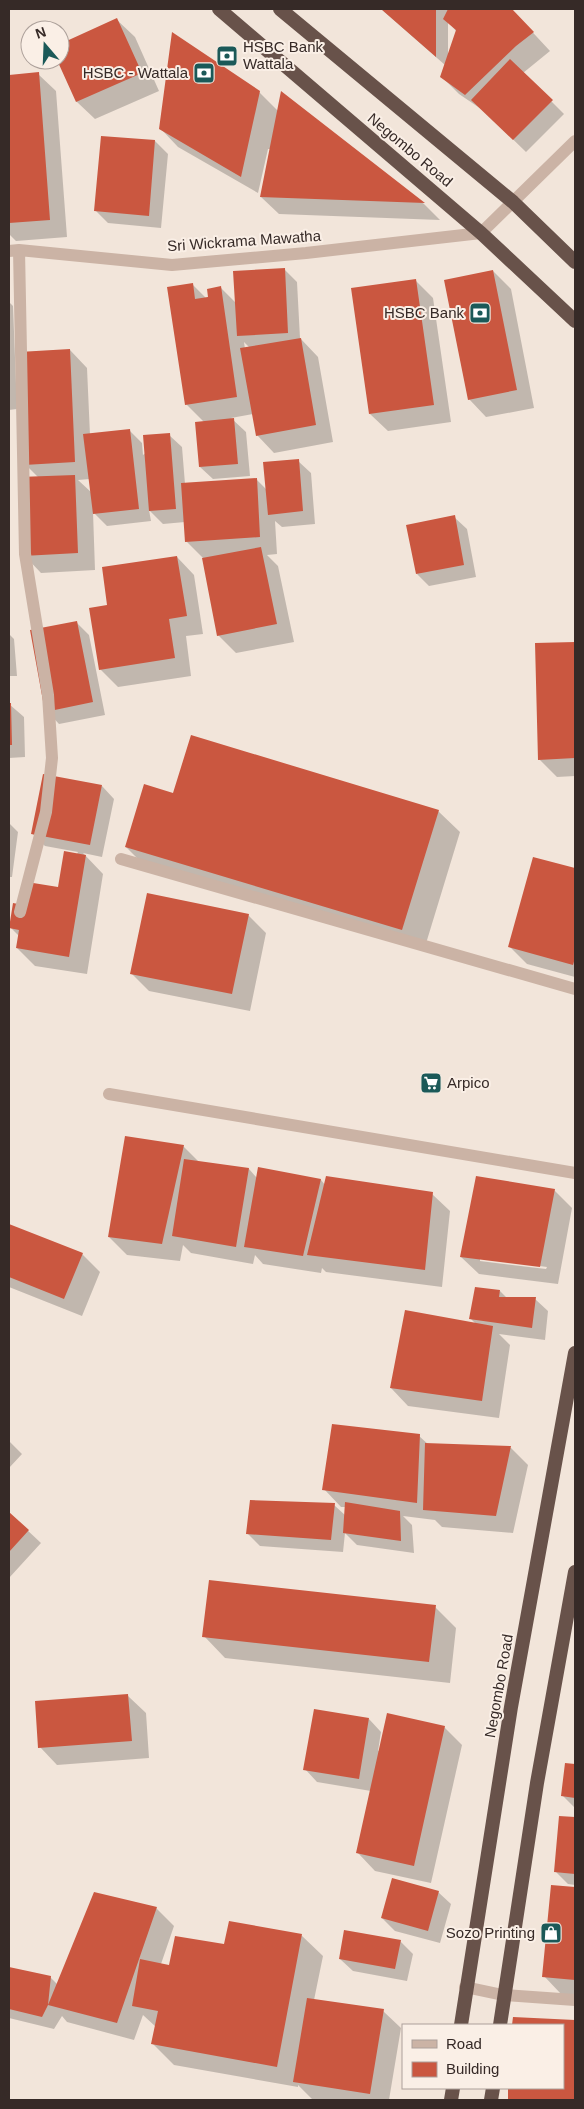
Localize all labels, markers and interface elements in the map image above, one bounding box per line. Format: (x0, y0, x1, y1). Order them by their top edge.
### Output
north arrow (20, 20, 70, 70)
text: N (33, 23, 48, 42)
place label: HSBC Bank Wattala (243, 38, 324, 72)
bank icon: HSBC Bank Wattala (215, 44, 239, 68)
bank icon: HSBC - Wattala (192, 61, 216, 85)
place label: HSBC - Wattala (83, 64, 189, 81)
street label: Negombo Road (365, 109, 456, 190)
street label: Sri Wickrama Mawatha (166, 227, 322, 254)
bank icon: HSBC Bank (468, 301, 492, 325)
place label: HSBC Bank (384, 304, 464, 321)
supermarket icon: Arpico (419, 1071, 443, 1095)
place label: Arpico (447, 1074, 490, 1091)
street label: Negombo Road (481, 1633, 516, 1739)
shop icon: Sozo Printing (539, 1921, 563, 1945)
place label: Sozo Printing (446, 1924, 535, 1941)
legend (402, 2024, 564, 2089)
text: Road (446, 2035, 482, 2052)
text: Building (446, 2060, 499, 2077)

